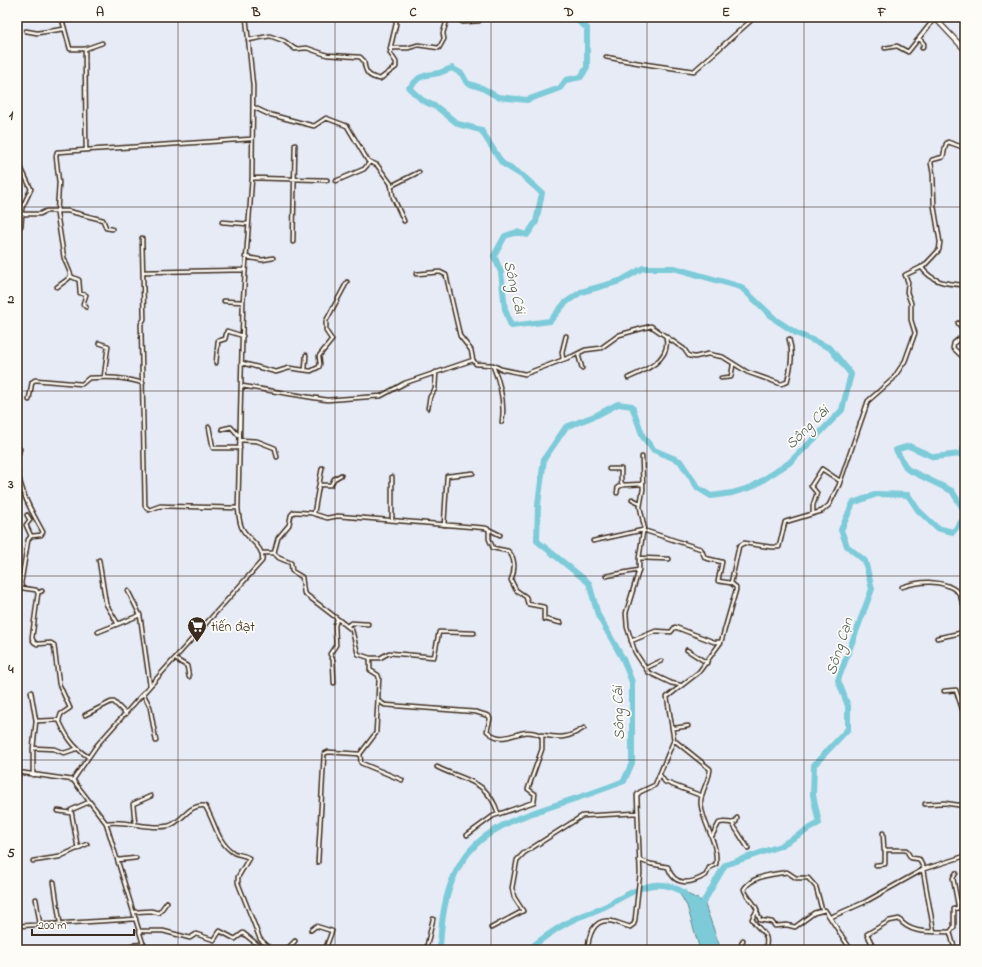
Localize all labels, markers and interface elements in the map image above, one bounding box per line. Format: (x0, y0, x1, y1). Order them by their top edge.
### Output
text: A (96, 3, 104, 22)
text: B (251, 3, 261, 22)
text: C (409, 3, 417, 22)
text: D (563, 3, 574, 22)
text: E (722, 3, 730, 22)
text: F (877, 3, 887, 22)
text: 1 (9, 106, 14, 125)
water label: Sông Cái (496, 259, 531, 317)
text: 2 (7, 290, 15, 309)
water label: Sông Cái (781, 400, 836, 455)
text: 3 (7, 475, 14, 494)
water label: Sông Cạn (820, 614, 861, 678)
supermarket icon: tiến đạt (186, 615, 208, 643)
place label: tiến đạt (211, 617, 255, 638)
text: 4 (7, 660, 14, 679)
water label: Sông Cái (607, 684, 632, 740)
text: 5 (7, 844, 15, 863)
scale bar (32, 911, 134, 937)
text: 200 m (38, 917, 67, 935)

